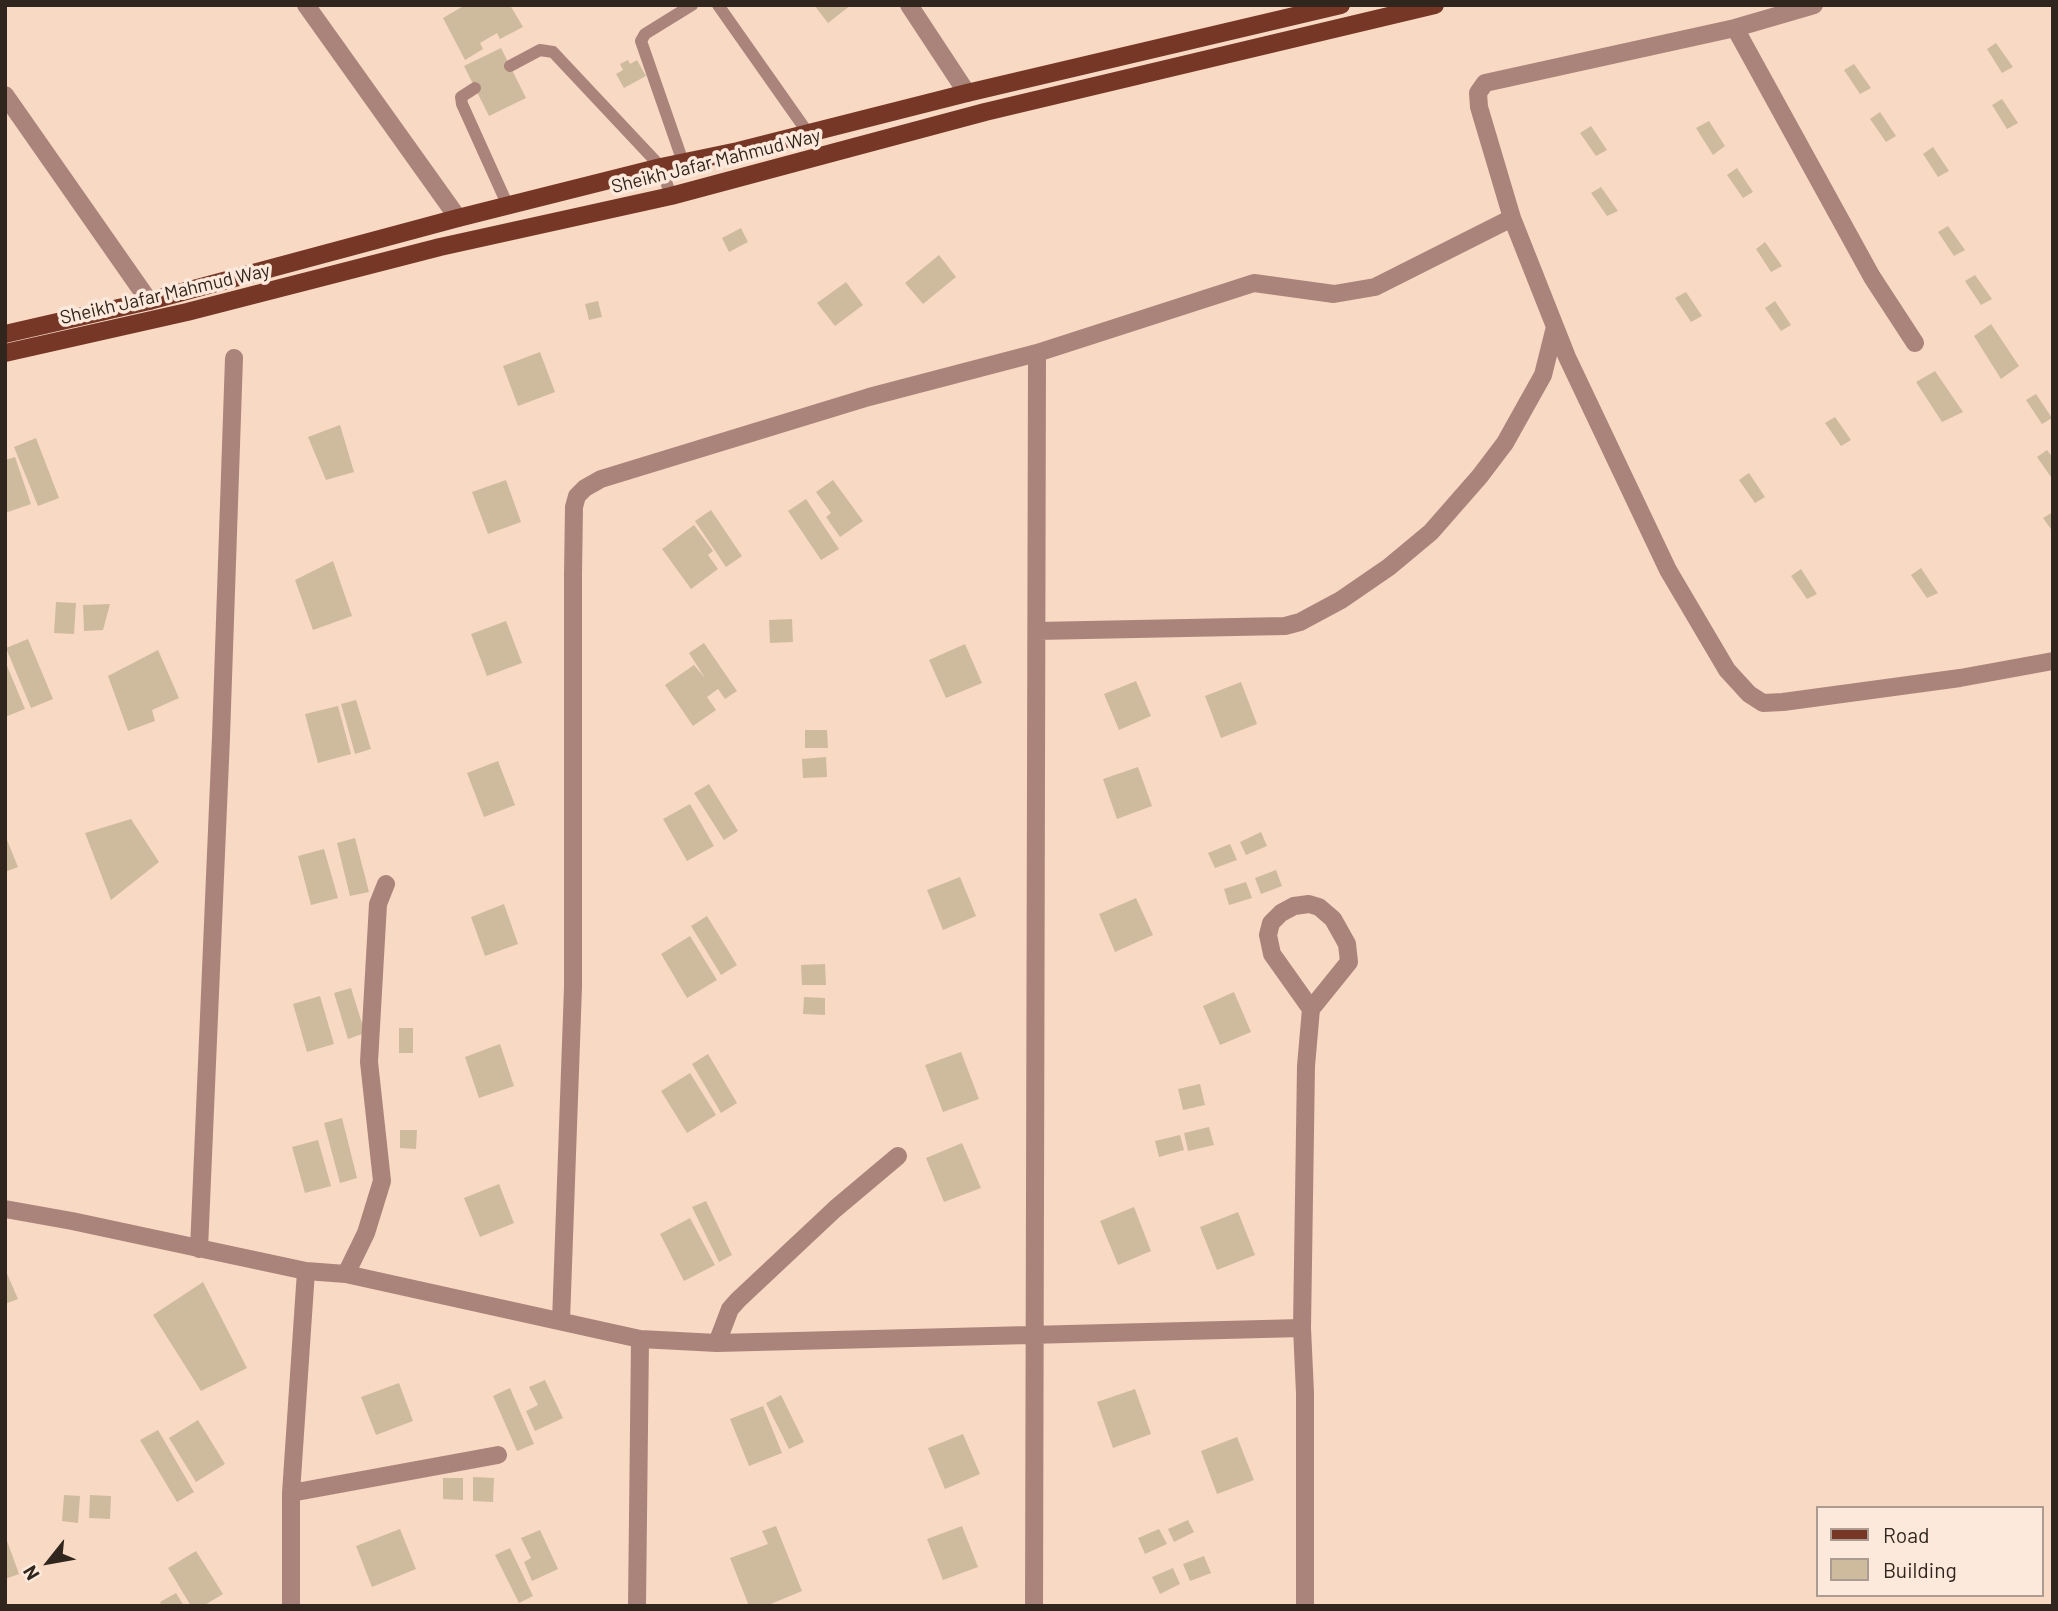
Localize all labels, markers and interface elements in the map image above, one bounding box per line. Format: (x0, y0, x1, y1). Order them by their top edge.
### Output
street label: Sheikh Jafar Mahmud Way (609, 124, 823, 198)
street label: Sheikh Jafar Mahmud Way (58, 259, 272, 329)
legend (1816, 1506, 2044, 1597)
text: Road (1883, 1522, 1929, 1547)
north arrow (14, 1527, 84, 1597)
text: Building (1883, 1557, 1957, 1582)
text: N (17, 1562, 44, 1584)

